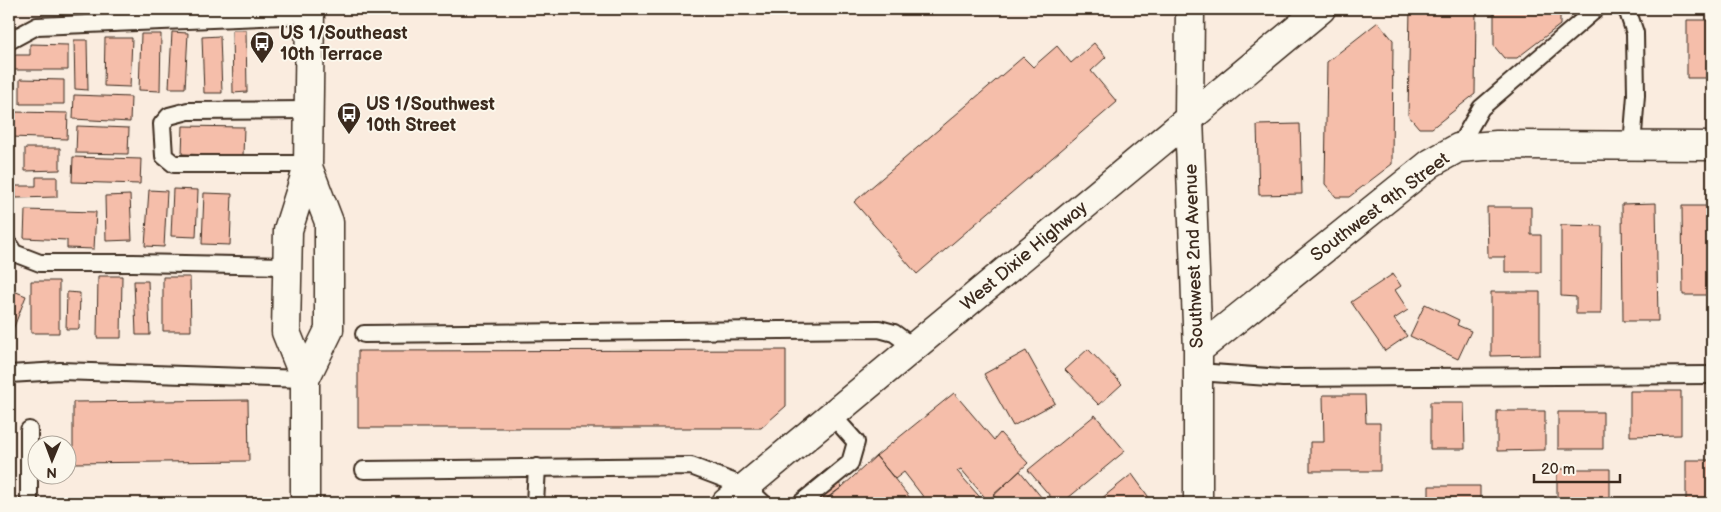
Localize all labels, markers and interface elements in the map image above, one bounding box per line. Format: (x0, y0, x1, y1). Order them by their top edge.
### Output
place label: US 1/Southeast 10th Terrace (280, 23, 407, 65)
bus stop icon: US 1/Southeast 10th Terrace (249, 30, 275, 64)
place label: US 1/Southwest 10th Street (366, 94, 495, 136)
bus stop icon: US 1/Southwest 10th Street (336, 101, 362, 135)
street label: Southwest 9th Street (1307, 148, 1454, 266)
street label: Southwest 2nd Avenue (1180, 163, 1208, 349)
street label: West Dixie Highway (956, 196, 1092, 315)
north arrow (28, 434, 78, 484)
scale bar (1534, 452, 1620, 484)
text: 20 m (1541, 460, 1575, 479)
text: N (46, 464, 57, 481)

